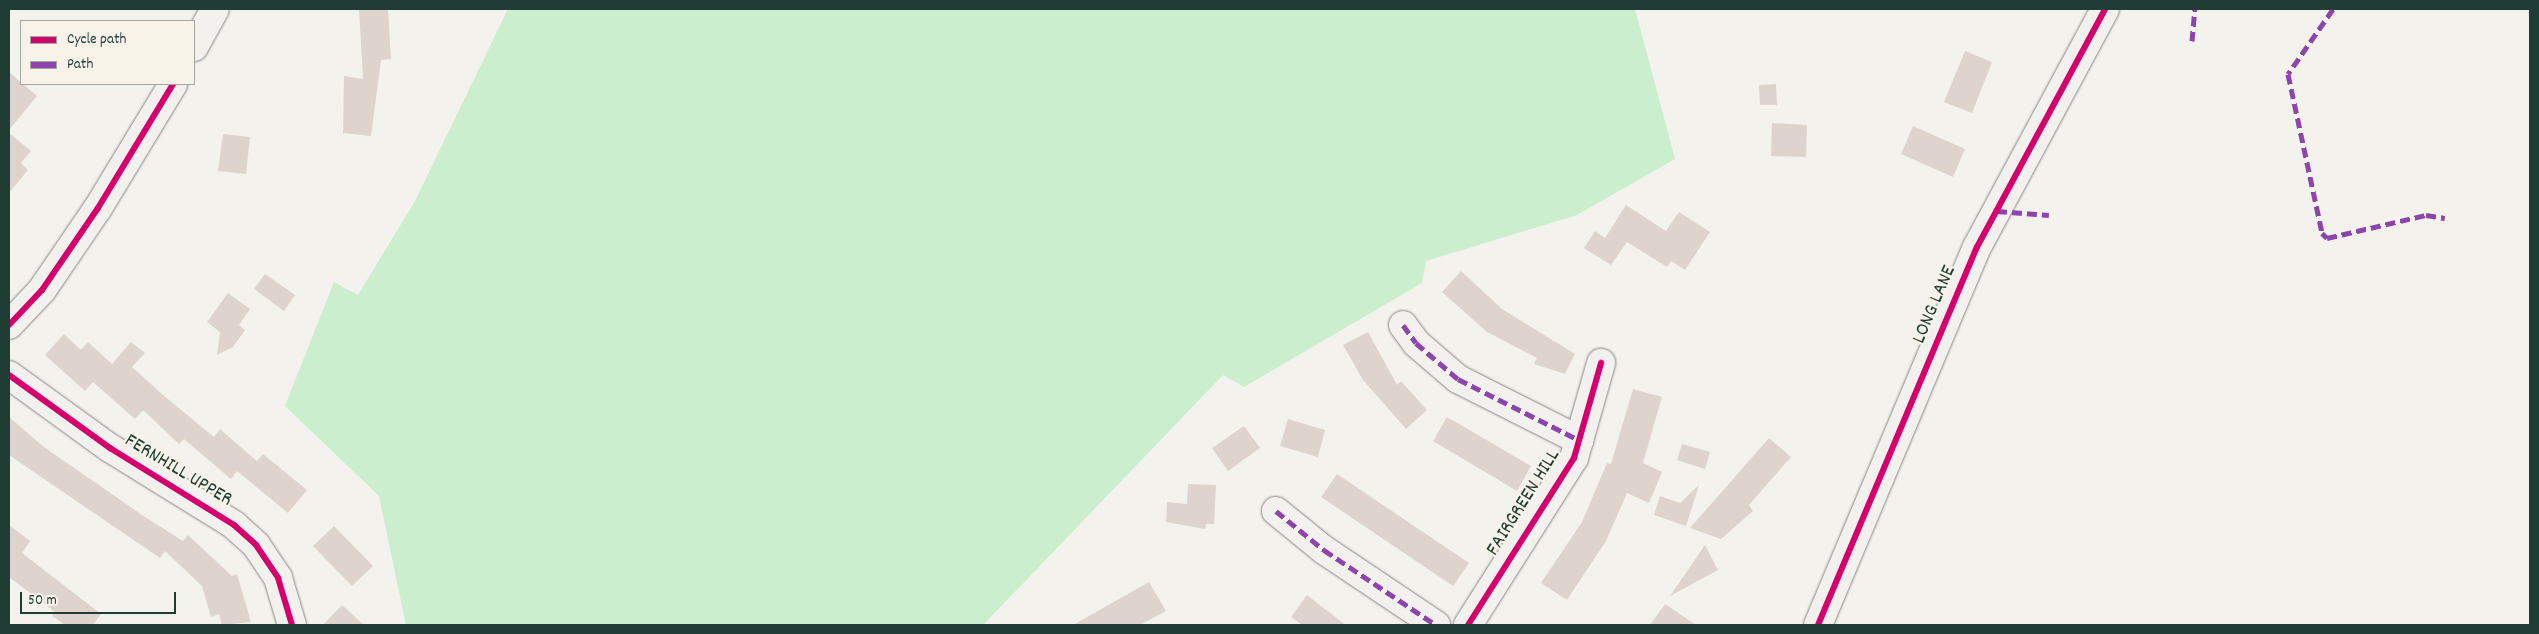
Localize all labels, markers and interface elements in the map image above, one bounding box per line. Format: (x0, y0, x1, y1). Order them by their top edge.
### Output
legend (20, 20, 195, 85)
text: Cycle path (67, 29, 126, 51)
text: Path (67, 54, 93, 76)
street label: LONG LANE (1908, 262, 1962, 348)
street label: FERNHILL UPPER (120, 429, 236, 513)
street label: FAIRGREEN HILL (1482, 445, 1566, 561)
scale bar (22, 582, 179, 614)
text: 50 m (28, 590, 57, 612)

